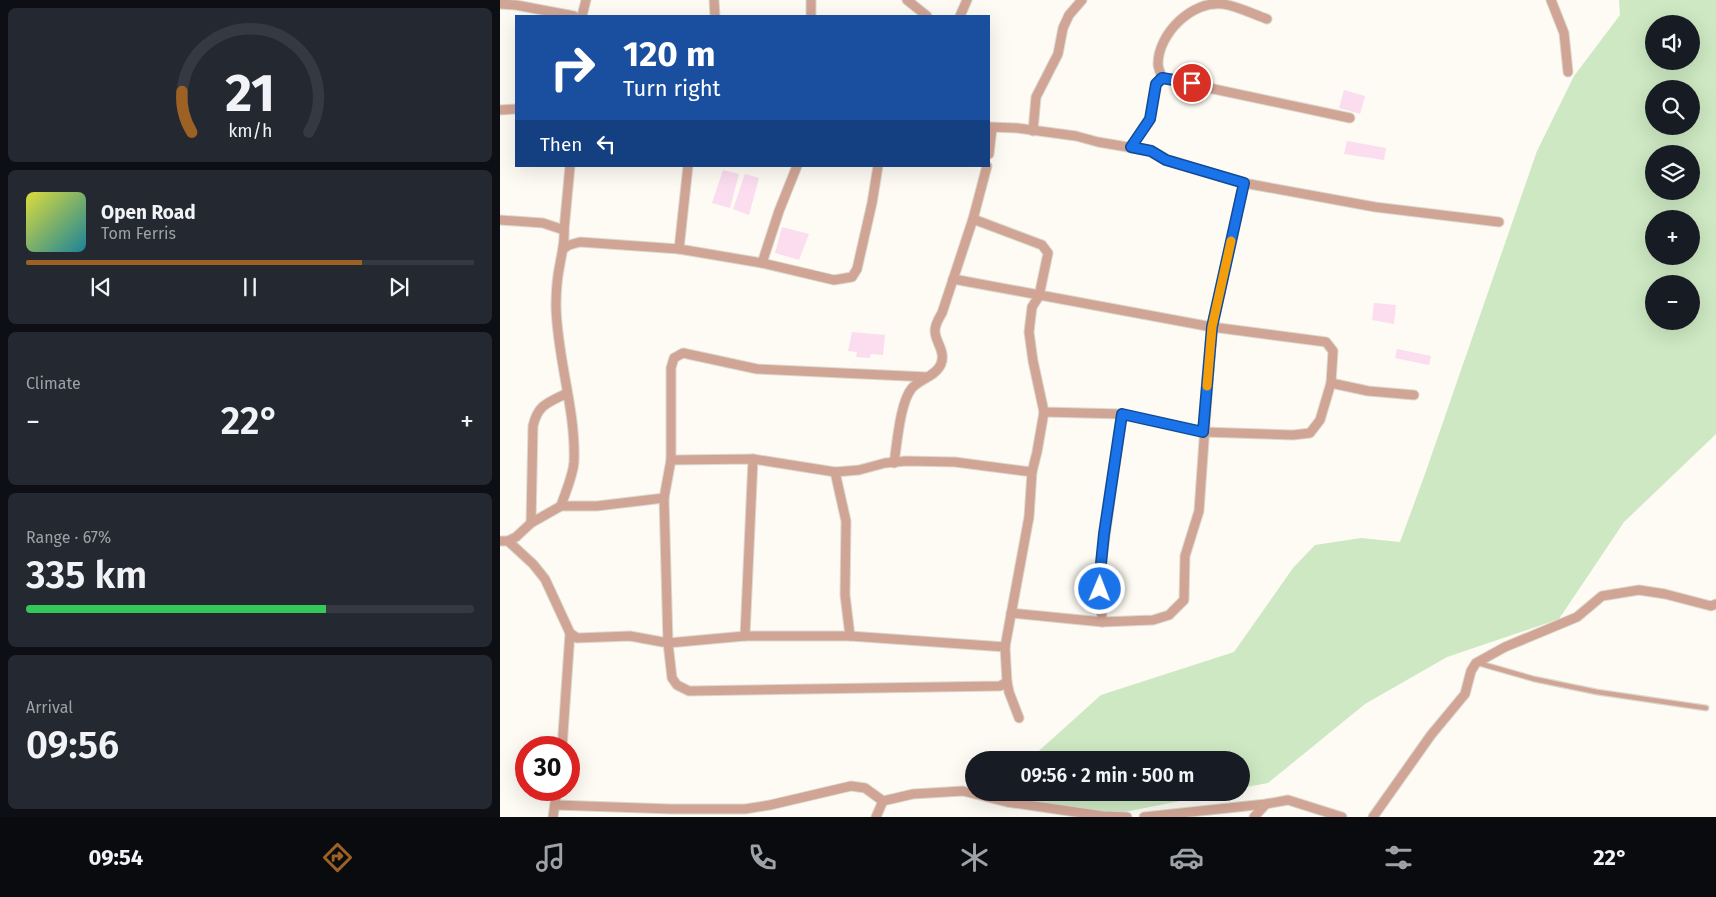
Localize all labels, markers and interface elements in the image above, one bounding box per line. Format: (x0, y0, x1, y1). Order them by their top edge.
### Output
map controls (1645, 15, 1700, 330)
button: sound (1645, 15, 1700, 70)
text: 120 m (623, 33, 716, 75)
icon: right (540, 35, 605, 100)
text: 21 (225, 62, 275, 125)
pin (1171, 62, 1213, 104)
icon: arrive (1178, 69, 1206, 97)
text: Turn right (623, 75, 720, 102)
button: search (1645, 80, 1700, 135)
text: km/h (228, 120, 272, 142)
icon: left (592, 130, 620, 158)
text: Then (540, 133, 582, 156)
button: layers (1645, 145, 1700, 200)
text: Open Road (101, 201, 196, 224)
button: + (1645, 210, 1700, 265)
text: Tom Ferris (101, 224, 176, 243)
icon: previous (87, 273, 115, 301)
icon: pause (236, 273, 264, 301)
icon: next (385, 273, 413, 301)
button: − (1645, 275, 1700, 330)
text: Climate (26, 374, 81, 393)
text: 22° (221, 398, 279, 444)
text: − (26, 405, 40, 438)
text: + (460, 405, 474, 438)
text: Range · 67% (26, 528, 111, 547)
text: 335 km (26, 552, 147, 598)
position arrow (1073, 562, 1125, 614)
text: Arrival (26, 698, 73, 717)
text: 09:56 (26, 722, 119, 768)
speed limit sign: 30 (515, 736, 580, 801)
text: 09:56 · 2 min · 500 m (1021, 764, 1194, 787)
icon: directions (320, 840, 355, 875)
icon: music (533, 840, 568, 875)
icon: phone (745, 840, 780, 875)
icon: climate (957, 840, 992, 875)
icon: car (1169, 840, 1204, 875)
icon: filters (1381, 840, 1416, 875)
text: 09:54 (89, 844, 143, 871)
text: 22° (1593, 844, 1627, 871)

